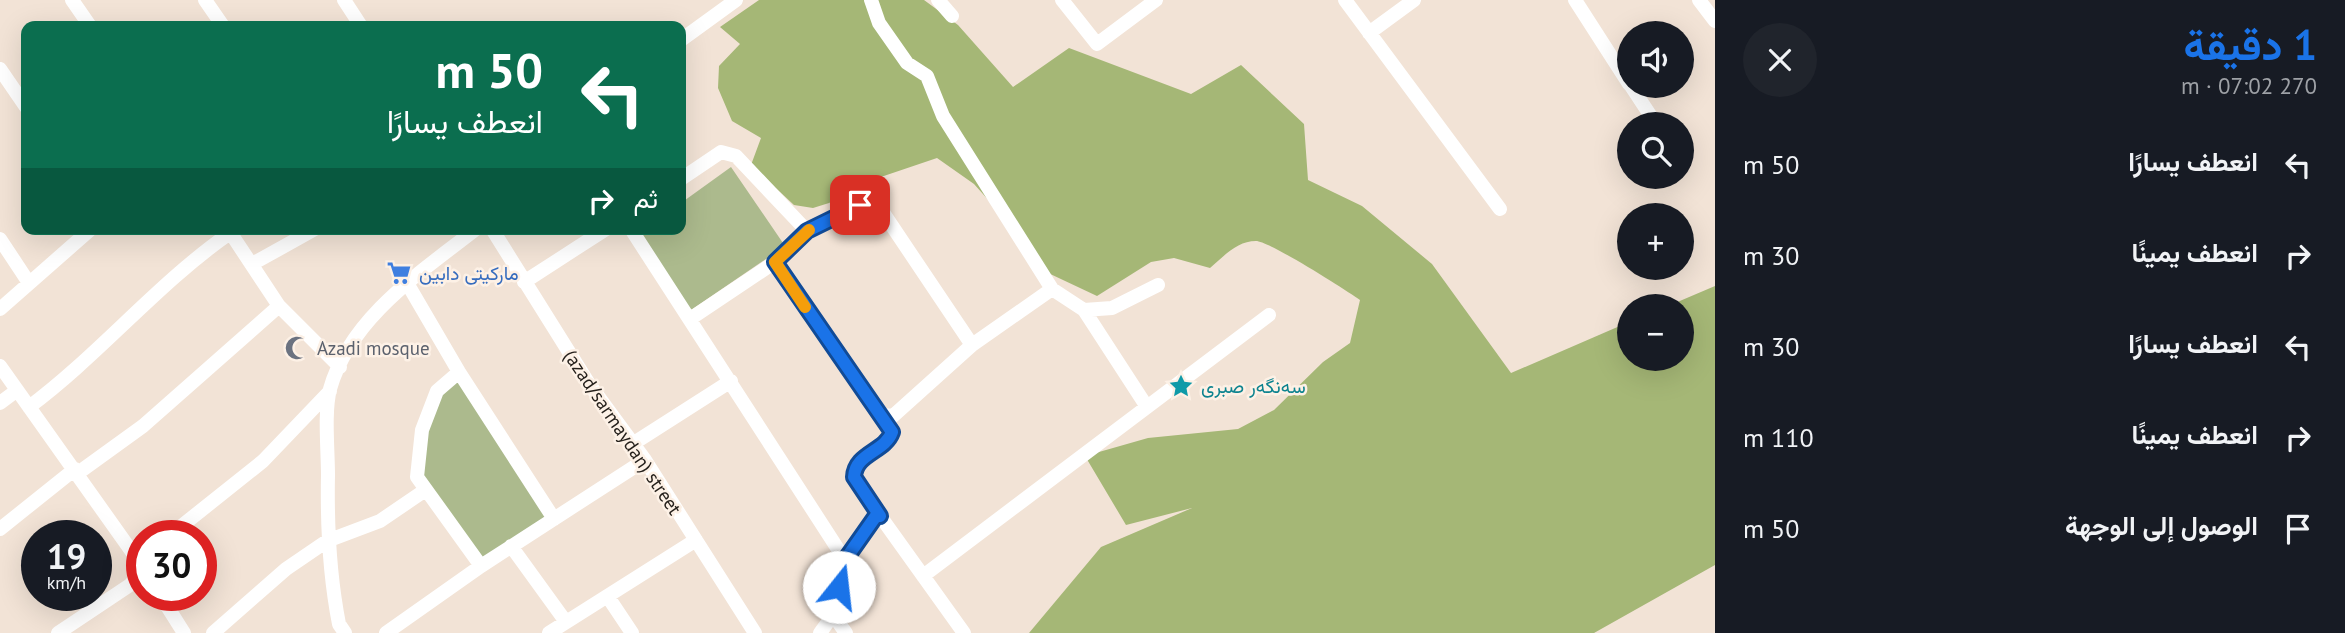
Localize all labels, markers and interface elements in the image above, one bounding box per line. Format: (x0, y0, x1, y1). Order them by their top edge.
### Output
text: 1 دقيقة (2184, 17, 2317, 72)
map controls (1617, 21, 1694, 371)
button: sound (1617, 21, 1694, 98)
button: close (1743, 23, 1817, 97)
text: 50 m (436, 38, 543, 102)
icon: left (567, 49, 658, 140)
text: 270 m · 07:02 (2181, 71, 2317, 100)
text: انعطف يسارًا (387, 100, 543, 142)
button: search (1617, 112, 1694, 189)
text: انعطف يسارًا (2128, 145, 2258, 178)
icon: left (2279, 146, 2317, 184)
text: 50 m (1743, 148, 1799, 181)
pin (830, 175, 890, 235)
icon: right (582, 182, 620, 220)
text: ثم (634, 182, 658, 215)
icon: arrive (841, 186, 879, 224)
button: + (1617, 203, 1694, 280)
text: انعطف يمينًا (2132, 236, 2258, 269)
icon: right (2279, 237, 2317, 275)
text: 30 m (1743, 239, 1799, 272)
supermarket icon: ماركيتى دابين (385, 259, 413, 287)
place label: ماركيتى دابين (419, 261, 519, 285)
button: − (1617, 294, 1694, 371)
text: انعطف يسارًا (2128, 327, 2258, 360)
icon: left (2279, 328, 2317, 366)
text: 30 m (1743, 330, 1799, 363)
mosque icon: Azadi mosque (283, 334, 311, 362)
place label: Azadi mosque (317, 336, 430, 360)
street label: (azad/sarmaydan) street (559, 345, 688, 520)
place icon: سەنگەر صبری (1167, 372, 1195, 400)
place label: سەنگەر صبری (1201, 374, 1306, 398)
text: انعطف يمينًا (2132, 418, 2258, 451)
icon: right (2279, 419, 2317, 457)
text: 110 m (1743, 421, 1814, 454)
text: الوصول إلى الوجهة (2065, 509, 2258, 542)
icon: arrive (2279, 510, 2317, 548)
text: 50 m (1743, 512, 1799, 545)
speed limit sign: 30 (126, 520, 217, 611)
text: 19 (47, 533, 86, 579)
position arrow (802, 550, 876, 624)
text: km/h (47, 571, 86, 594)

